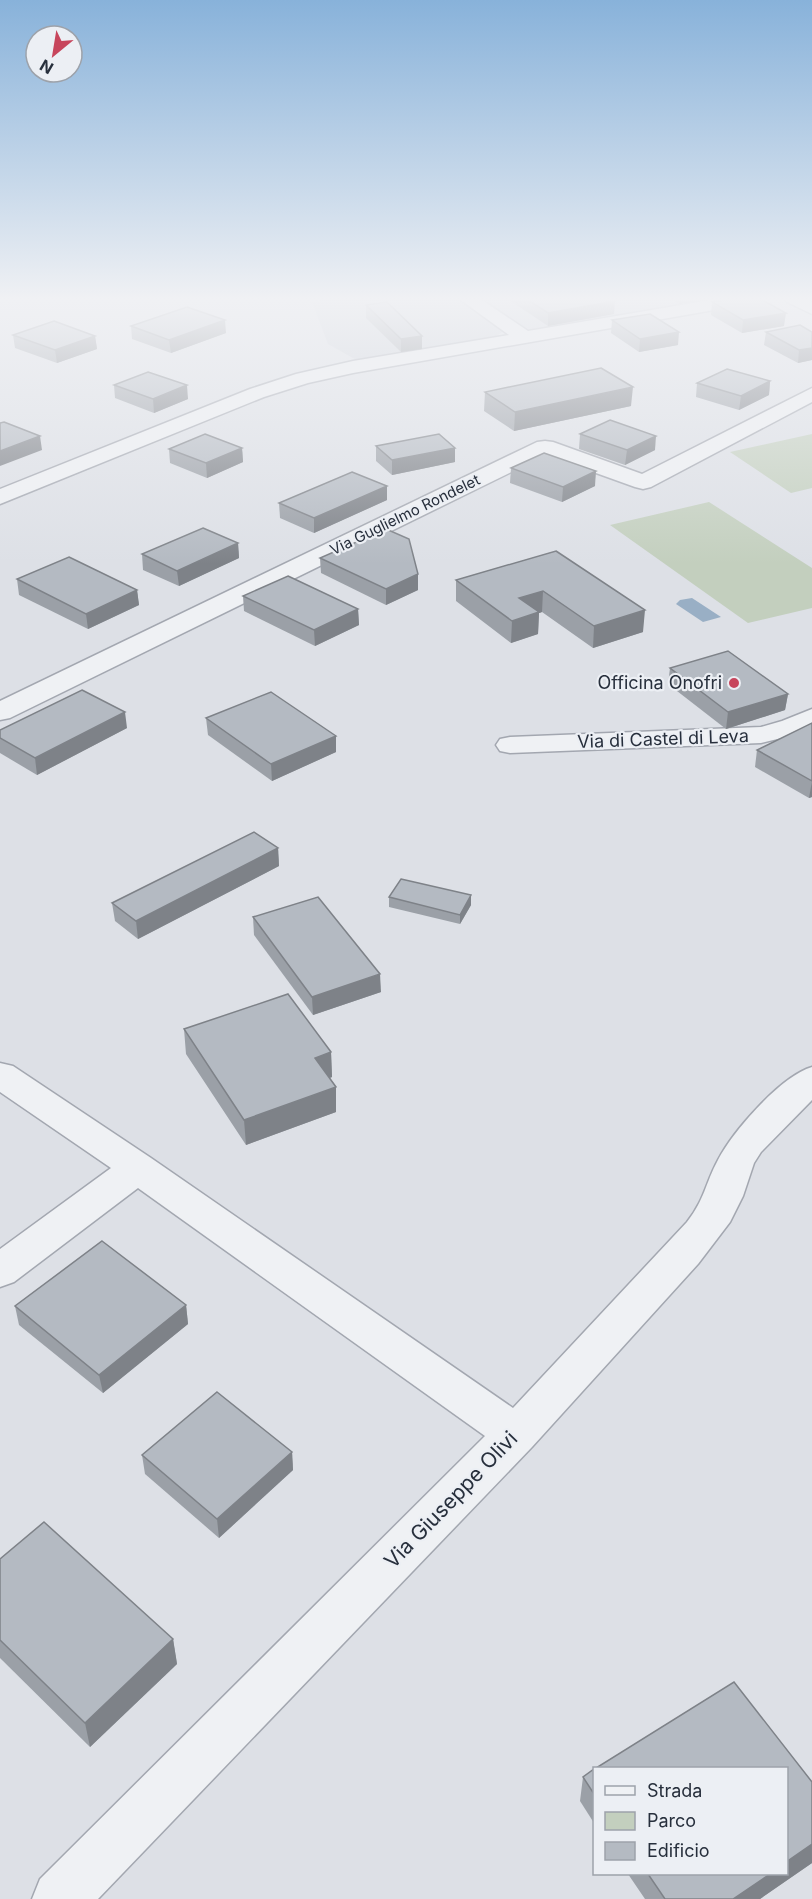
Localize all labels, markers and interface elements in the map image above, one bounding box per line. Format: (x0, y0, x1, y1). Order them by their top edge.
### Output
north arrow (24, 24, 84, 84)
text: N (36, 55, 57, 79)
street label: Via Guglielmo Rondelet (327, 470, 483, 559)
place label: Officina Onofri (598, 672, 722, 693)
marker: Officina Onofri (727, 676, 741, 690)
street label: Via di Castel di Leva (577, 725, 749, 752)
street label: Via Giuseppe Olivi (379, 1426, 522, 1573)
legend (593, 1767, 788, 1875)
text: Strada (647, 1780, 702, 1801)
text: Parco (647, 1810, 696, 1831)
text: Edificio (647, 1840, 710, 1861)

